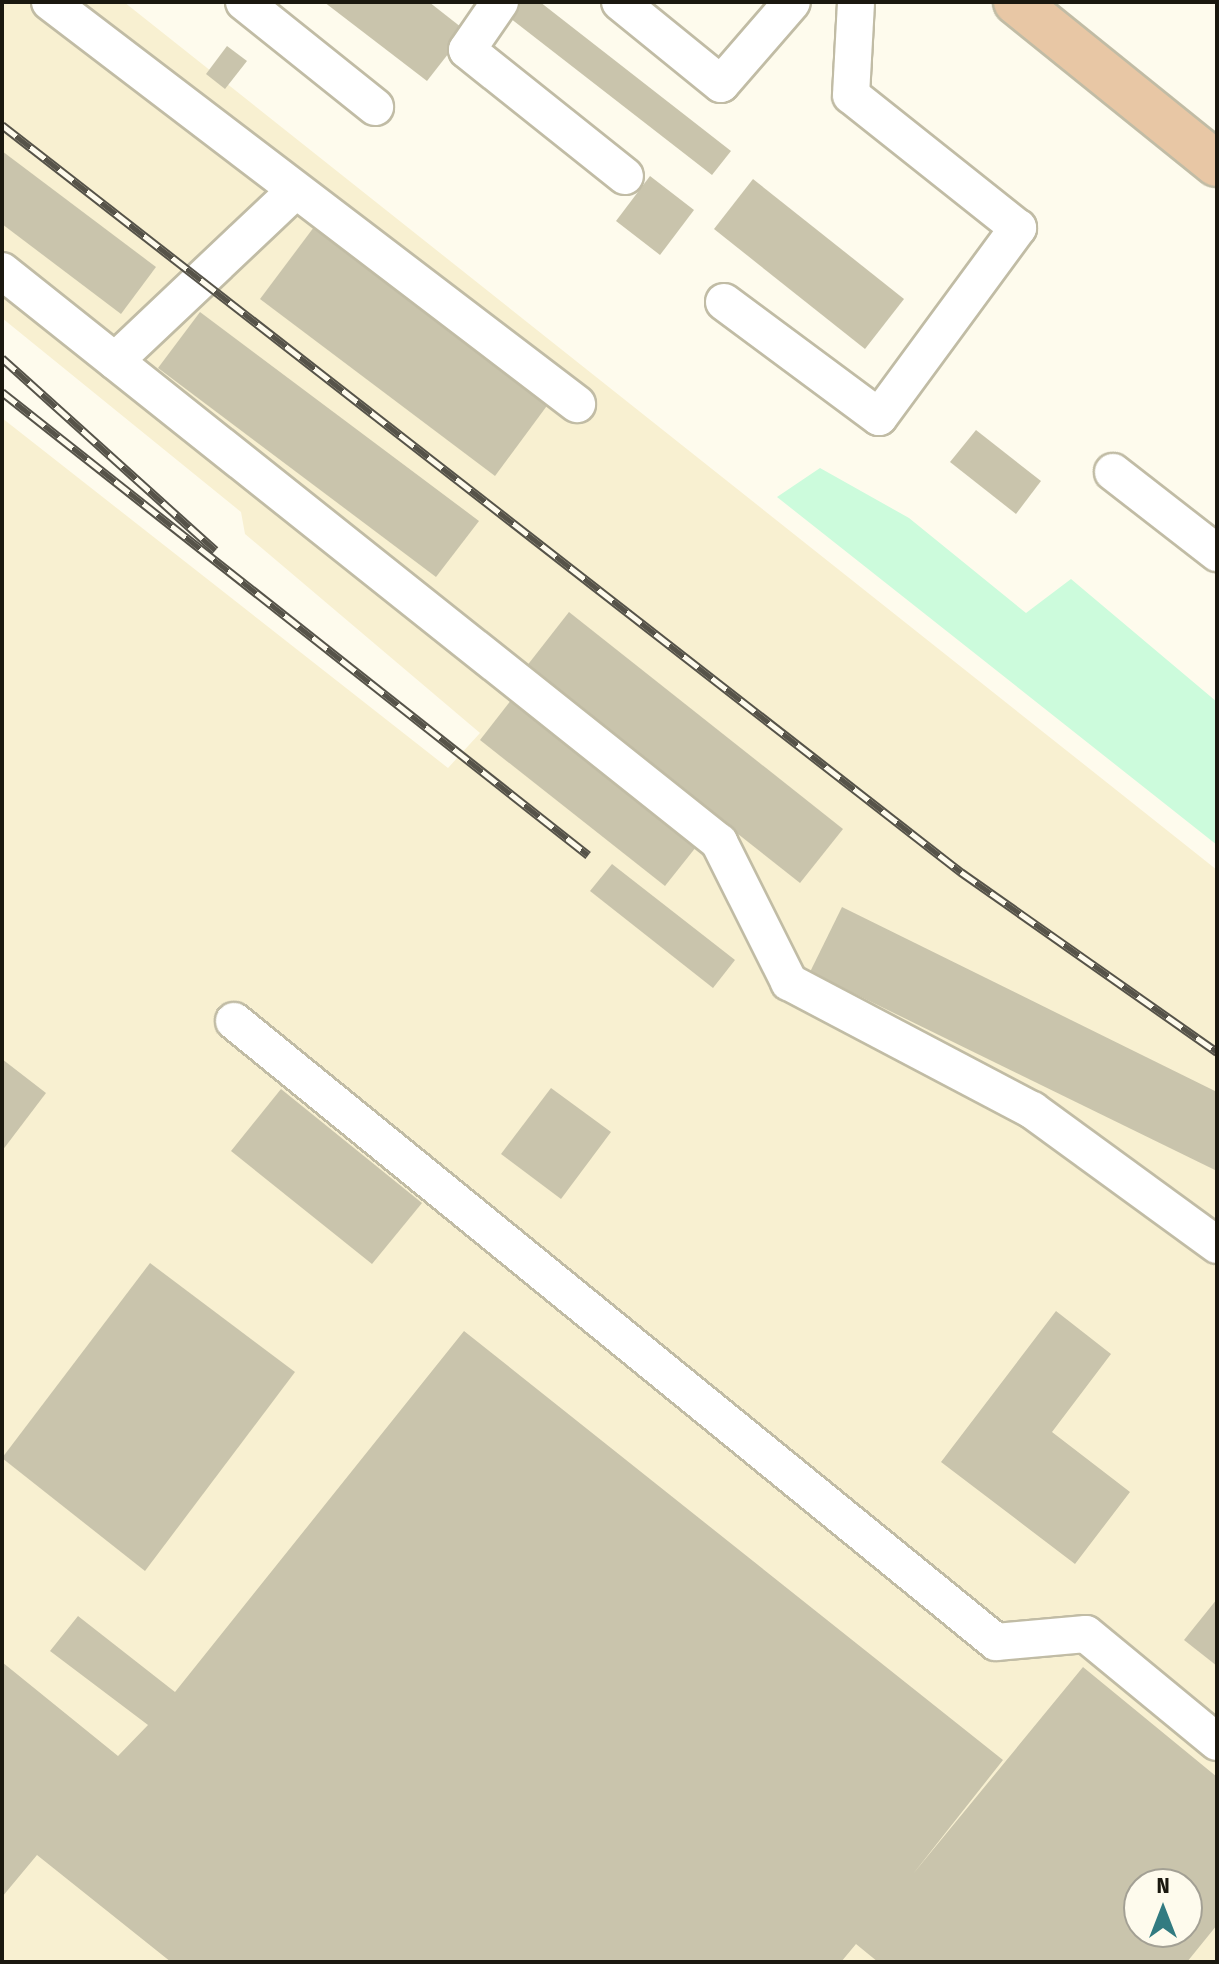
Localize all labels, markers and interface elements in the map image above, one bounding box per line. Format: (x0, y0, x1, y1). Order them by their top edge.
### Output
north arrow (1123, 1868, 1203, 1948)
text: N (1156, 1872, 1170, 1899)

